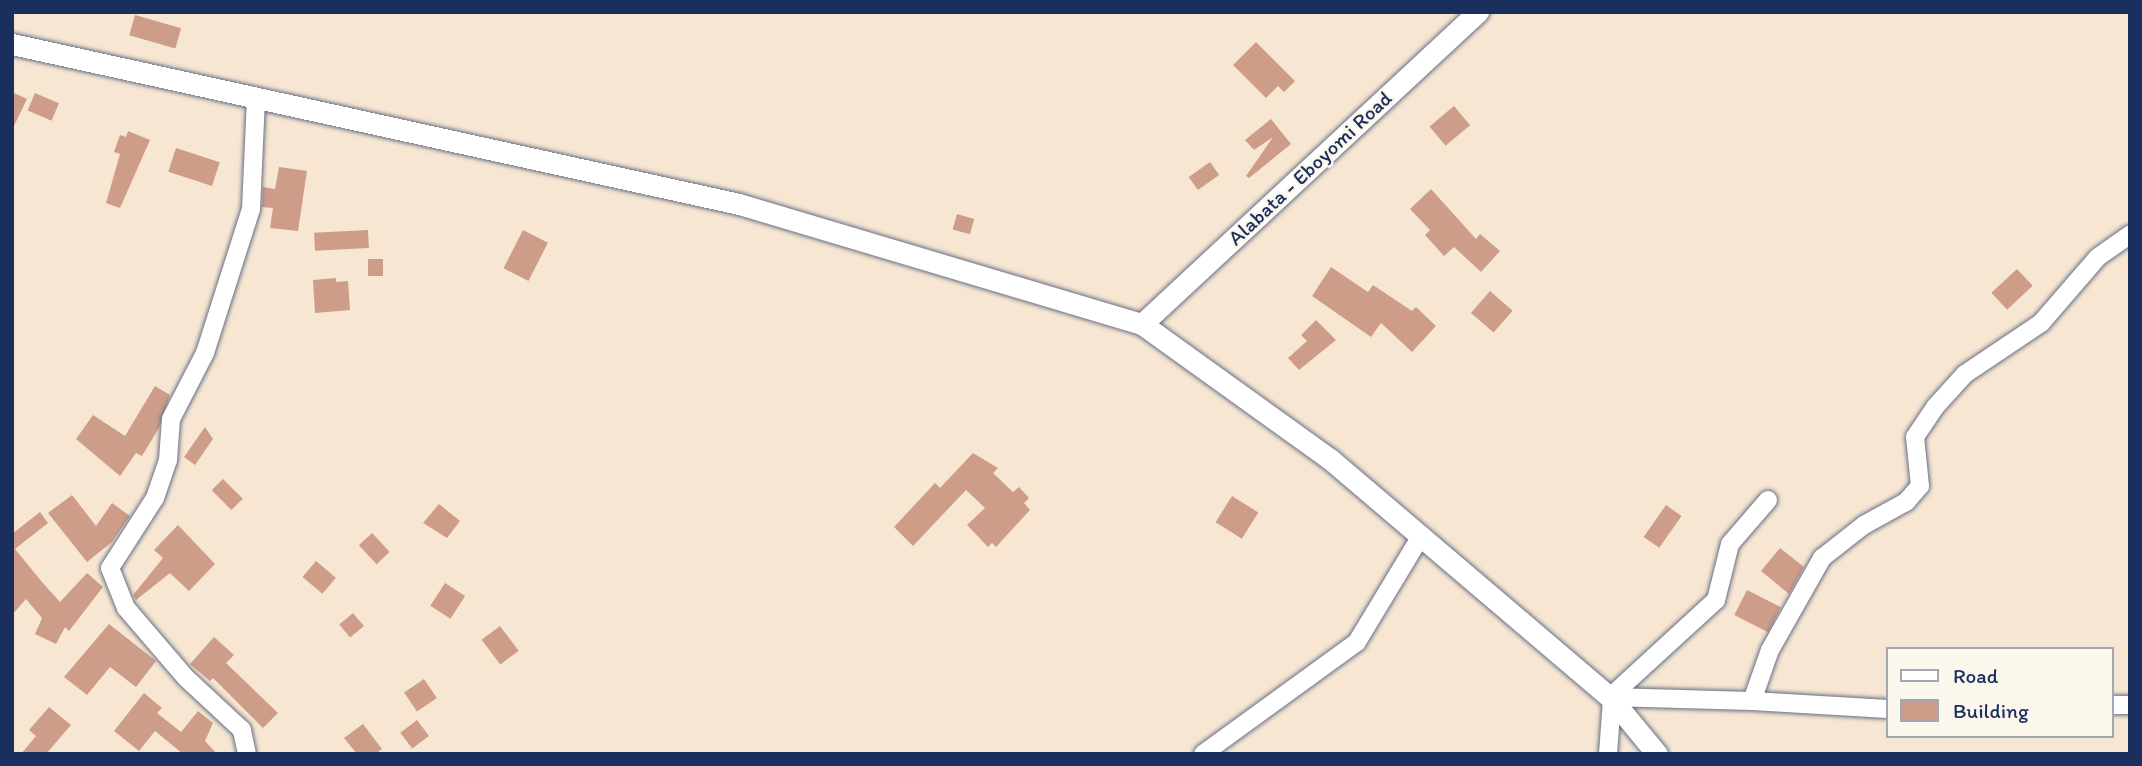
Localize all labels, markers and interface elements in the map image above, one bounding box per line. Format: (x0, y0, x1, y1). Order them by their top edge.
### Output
street label: Alabata - Eboyomi Road (1223, 85, 1397, 251)
legend (1886, 647, 2114, 738)
text: Road (1953, 663, 1998, 688)
text: Building (1953, 698, 2029, 723)

